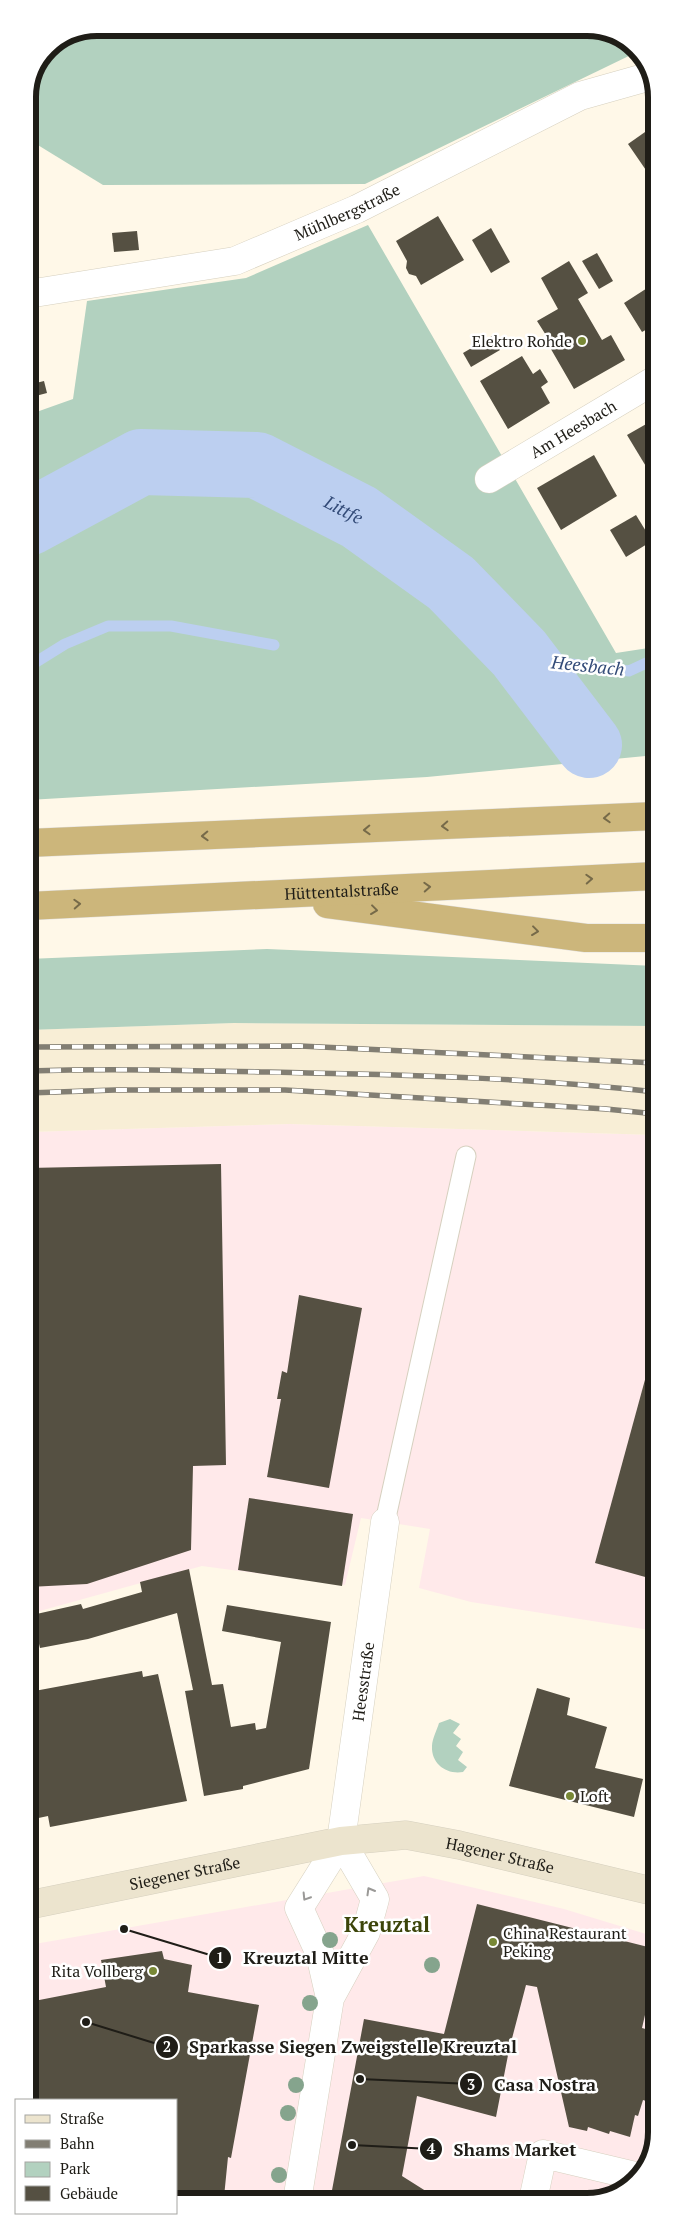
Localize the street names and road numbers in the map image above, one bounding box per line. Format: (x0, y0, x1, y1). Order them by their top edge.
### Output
street label: Mühlbergstraße (291, 178, 404, 245)
street label: Am Heesbach (526, 394, 621, 463)
street label: Hüttentalstraße (284, 877, 399, 905)
street label: Heesstraße (347, 1640, 379, 1723)
street label: Hagener Straße (444, 1832, 557, 1878)
street label: Siegener Straße (127, 1851, 242, 1895)

